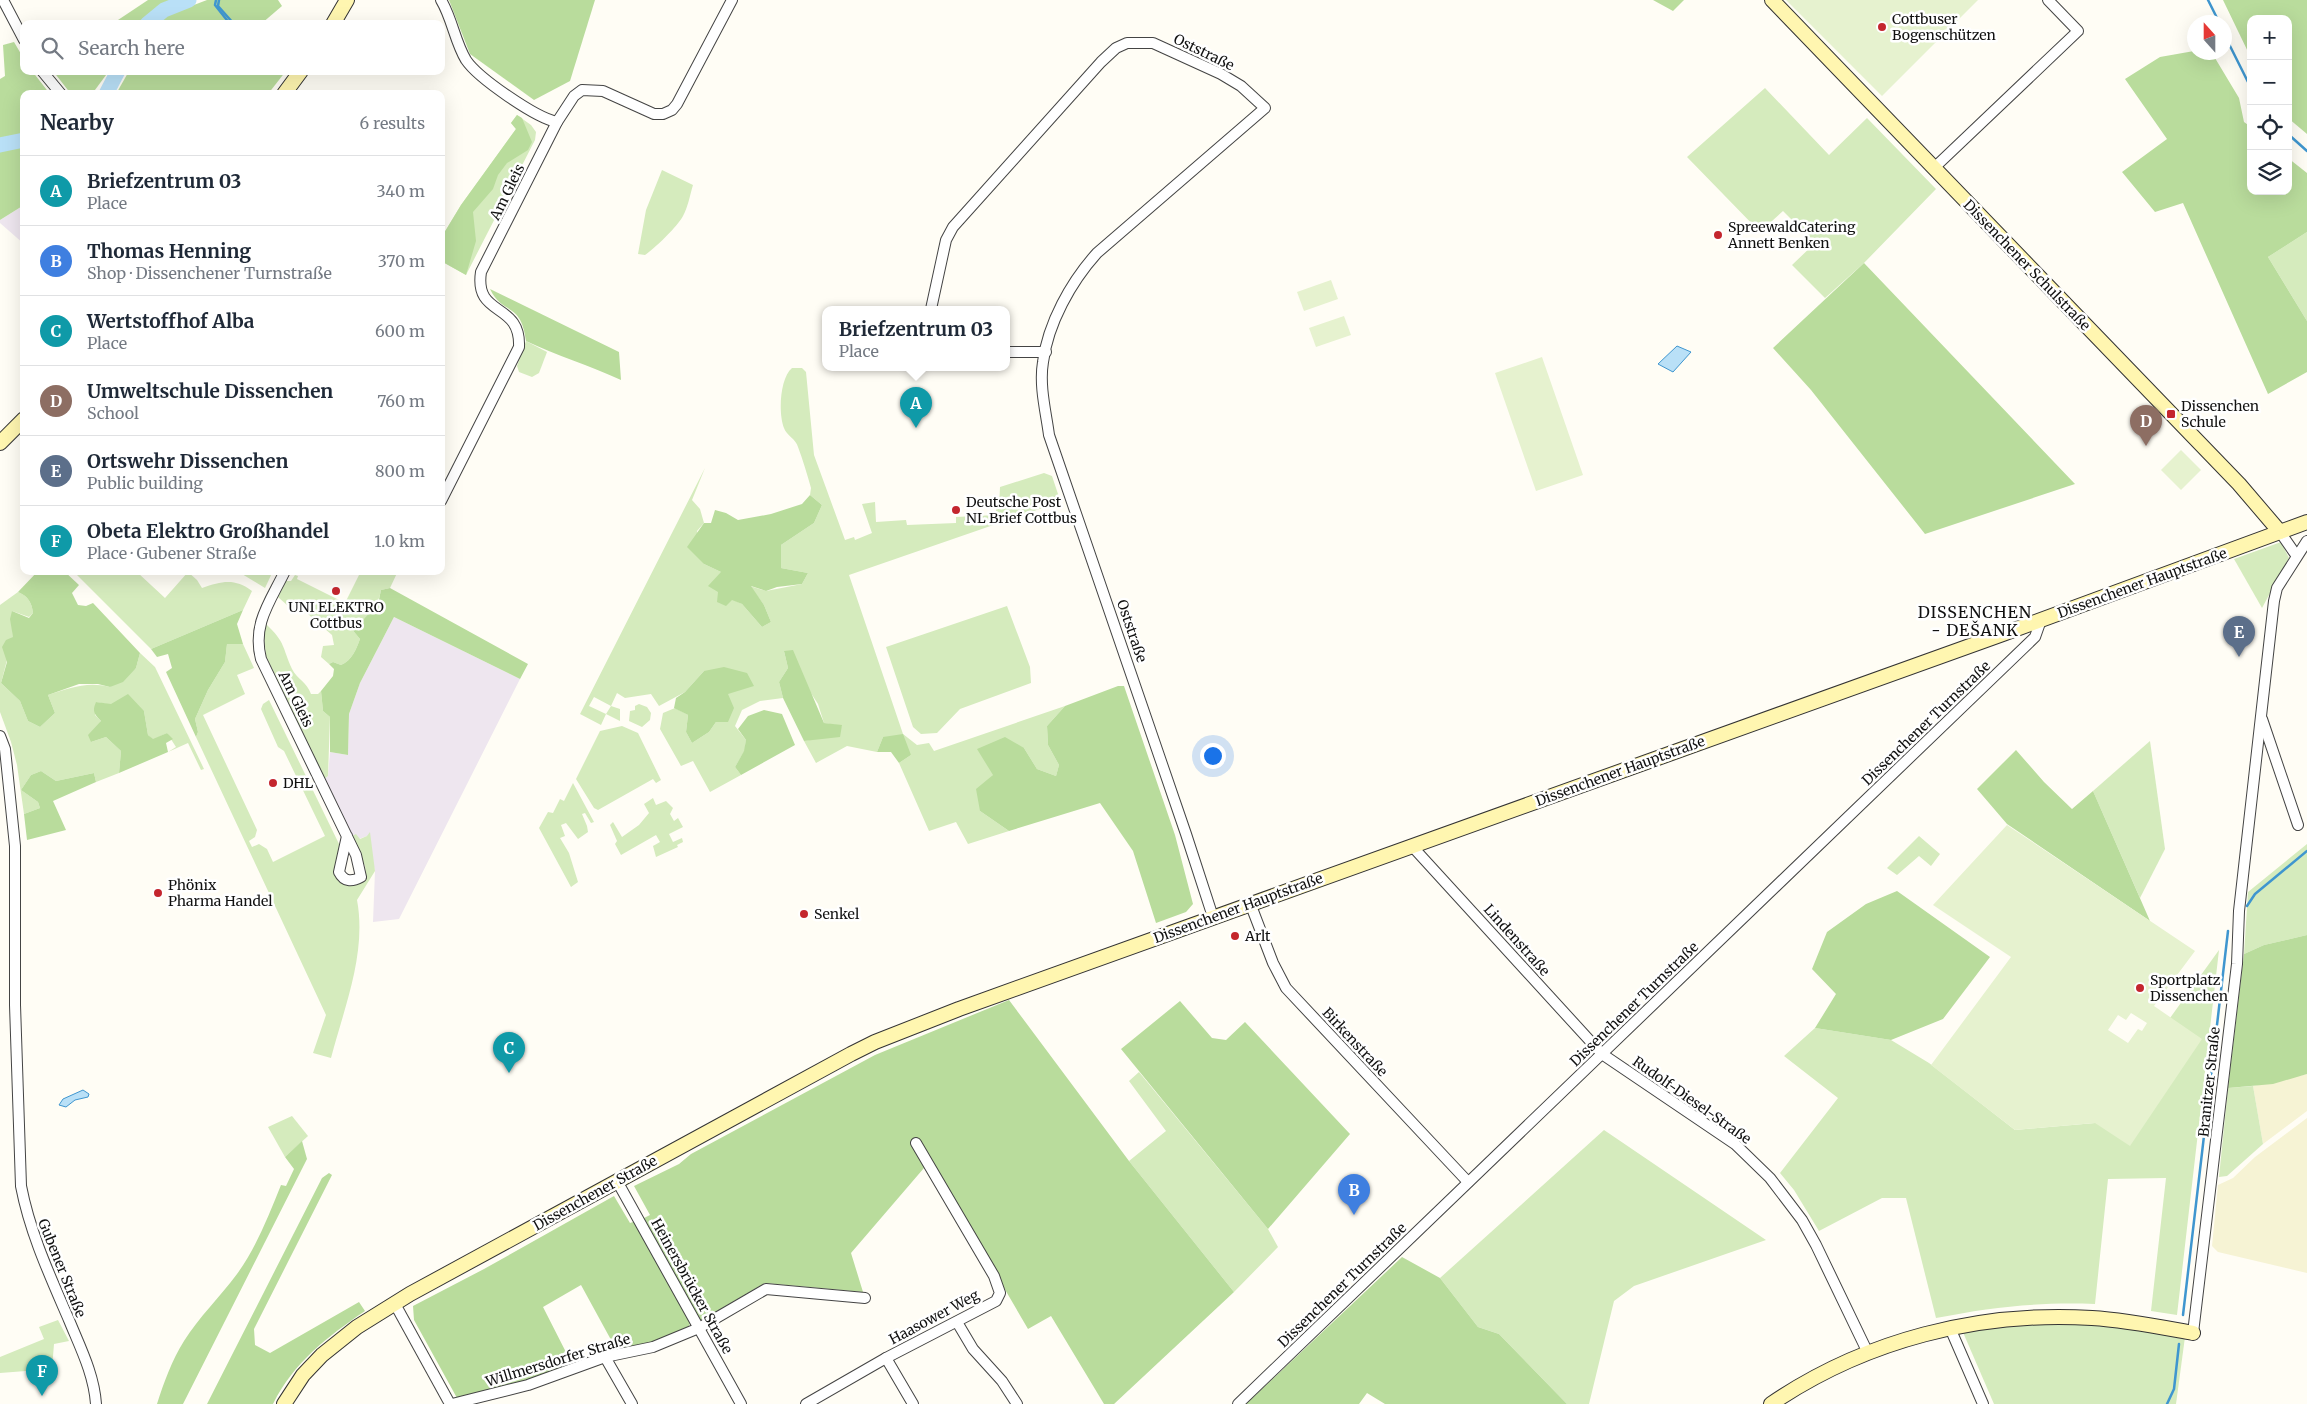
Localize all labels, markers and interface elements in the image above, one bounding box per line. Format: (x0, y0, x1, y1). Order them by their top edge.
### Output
place label: Cottbuser Bogenschützen (1892, 10, 1996, 44)
north arrow (2187, 15, 2232, 60)
map controls (2247, 15, 2292, 195)
button: + (2247, 15, 2292, 60)
search box (20, 20, 445, 75)
marker: Cottbuser Bogenschützen (1876, 21, 1888, 33)
street label: Oststraße (1171, 30, 1237, 74)
icon: search (38, 34, 66, 62)
text: Search here (78, 36, 185, 60)
button: − (2247, 60, 2292, 105)
button: locate (2247, 105, 2292, 150)
text: Nearby (40, 109, 114, 136)
text: 6 results (360, 113, 425, 133)
button: layers (2247, 150, 2292, 195)
street label: Am Gleis (485, 161, 528, 224)
text: Briefzentrum 03 (87, 169, 241, 193)
text: A (50, 181, 62, 201)
text: 340 m (376, 181, 425, 201)
text: Place (87, 193, 127, 213)
street label: Dissenchener Schulstraße (1960, 196, 2094, 334)
place label: SpreewaldCatering Annett Benken (1727, 218, 1856, 252)
marker: SpreewaldCatering Annett Benken (1712, 229, 1724, 241)
text: Thomas Henning (87, 239, 251, 263)
text: B (50, 251, 62, 271)
text: 370 m (378, 251, 425, 271)
text: Shop · Dissenchener Turnstraße (87, 263, 332, 283)
popup (822, 306, 1010, 371)
text: Wertstoffhof Alba (87, 309, 254, 333)
text: Briefzentrum 03 (839, 317, 993, 341)
text: C (51, 321, 61, 341)
text: 600 m (375, 321, 425, 341)
text: Place (87, 333, 127, 353)
text: Place (839, 341, 879, 361)
text: Umweltschule Dissenchen (87, 379, 333, 403)
pin: A (900, 387, 932, 428)
text: D (50, 391, 62, 411)
text: 760 m (377, 391, 425, 411)
place label: Dissenchen Schule (2181, 397, 2259, 431)
text: School (87, 403, 139, 423)
pin: D (2130, 405, 2162, 446)
marker: Dissenchen Schule (2165, 408, 2177, 420)
text: Ortswehr Dissenchen (87, 449, 288, 473)
text: E (51, 461, 61, 481)
text: 800 m (375, 461, 425, 481)
text: Public building (87, 473, 203, 493)
place label: Deutsche Post NL Brief Cottbus (966, 493, 1077, 527)
marker: Deutsche Post NL Brief Cottbus (950, 504, 962, 516)
text: Obeta Elektro Großhandel (87, 519, 329, 543)
text: F (51, 531, 61, 551)
text: 1.0 km (374, 531, 425, 551)
text: Place · Gubener Straße (87, 543, 256, 563)
street label: Dissenchener Hauptstraße (2055, 544, 2229, 622)
marker: UNI ELEKTRO Cottbus (330, 585, 342, 597)
street label: Oststraße (1113, 597, 1151, 665)
place label: UNI ELEKTRO Cottbus (288, 598, 384, 632)
district label: DISSENCHEN - DEŠANK (1918, 602, 2032, 640)
pin: E (2223, 616, 2255, 657)
street label: Dissenchener Turnstraße (1858, 657, 1994, 789)
street label: Am Gleis (274, 667, 317, 730)
street label: Dissenchener Hauptstraße (1533, 732, 1707, 810)
your location (1200, 743, 1226, 769)
place label: DHL (283, 774, 314, 792)
marker: DHL (267, 777, 279, 789)
street label: Dissenchener Hauptstraße (1151, 869, 1325, 947)
place label: Phönix Pharma Handel (168, 876, 273, 910)
marker: Phönix Pharma Handel (152, 887, 164, 899)
street label: Lindenstraße (1480, 900, 1554, 980)
place label: Senkel (814, 905, 860, 923)
marker: Senkel (798, 908, 810, 920)
place label: Arlt (1244, 927, 1271, 945)
marker: Arlt (1229, 930, 1241, 942)
street label: Dissenchener Turnstraße (1566, 938, 1702, 1070)
place label: Sportplatz Dissenchen (2150, 971, 2228, 1005)
marker: Sportplatz Dissenchen (2134, 982, 2146, 994)
street label: Birkenstraße (1319, 1004, 1391, 1080)
street label: Branitzer Straße (2194, 1026, 2224, 1138)
pin: C (493, 1032, 525, 1073)
street label: Rudolf-Diesel-Straße (1629, 1052, 1755, 1148)
street label: Dissenchener Straße (530, 1151, 660, 1235)
pin: B (1338, 1174, 1370, 1215)
street label: Heinersbrücker Straße (647, 1215, 737, 1357)
street label: Gubener Straße (34, 1216, 90, 1320)
street label: Dissenchener Turnstraße (1274, 1219, 1410, 1351)
street label: Haasower Weg (886, 1286, 982, 1348)
street label: Willmersdorfer Straße (483, 1329, 633, 1391)
pin: F (26, 1355, 58, 1396)

